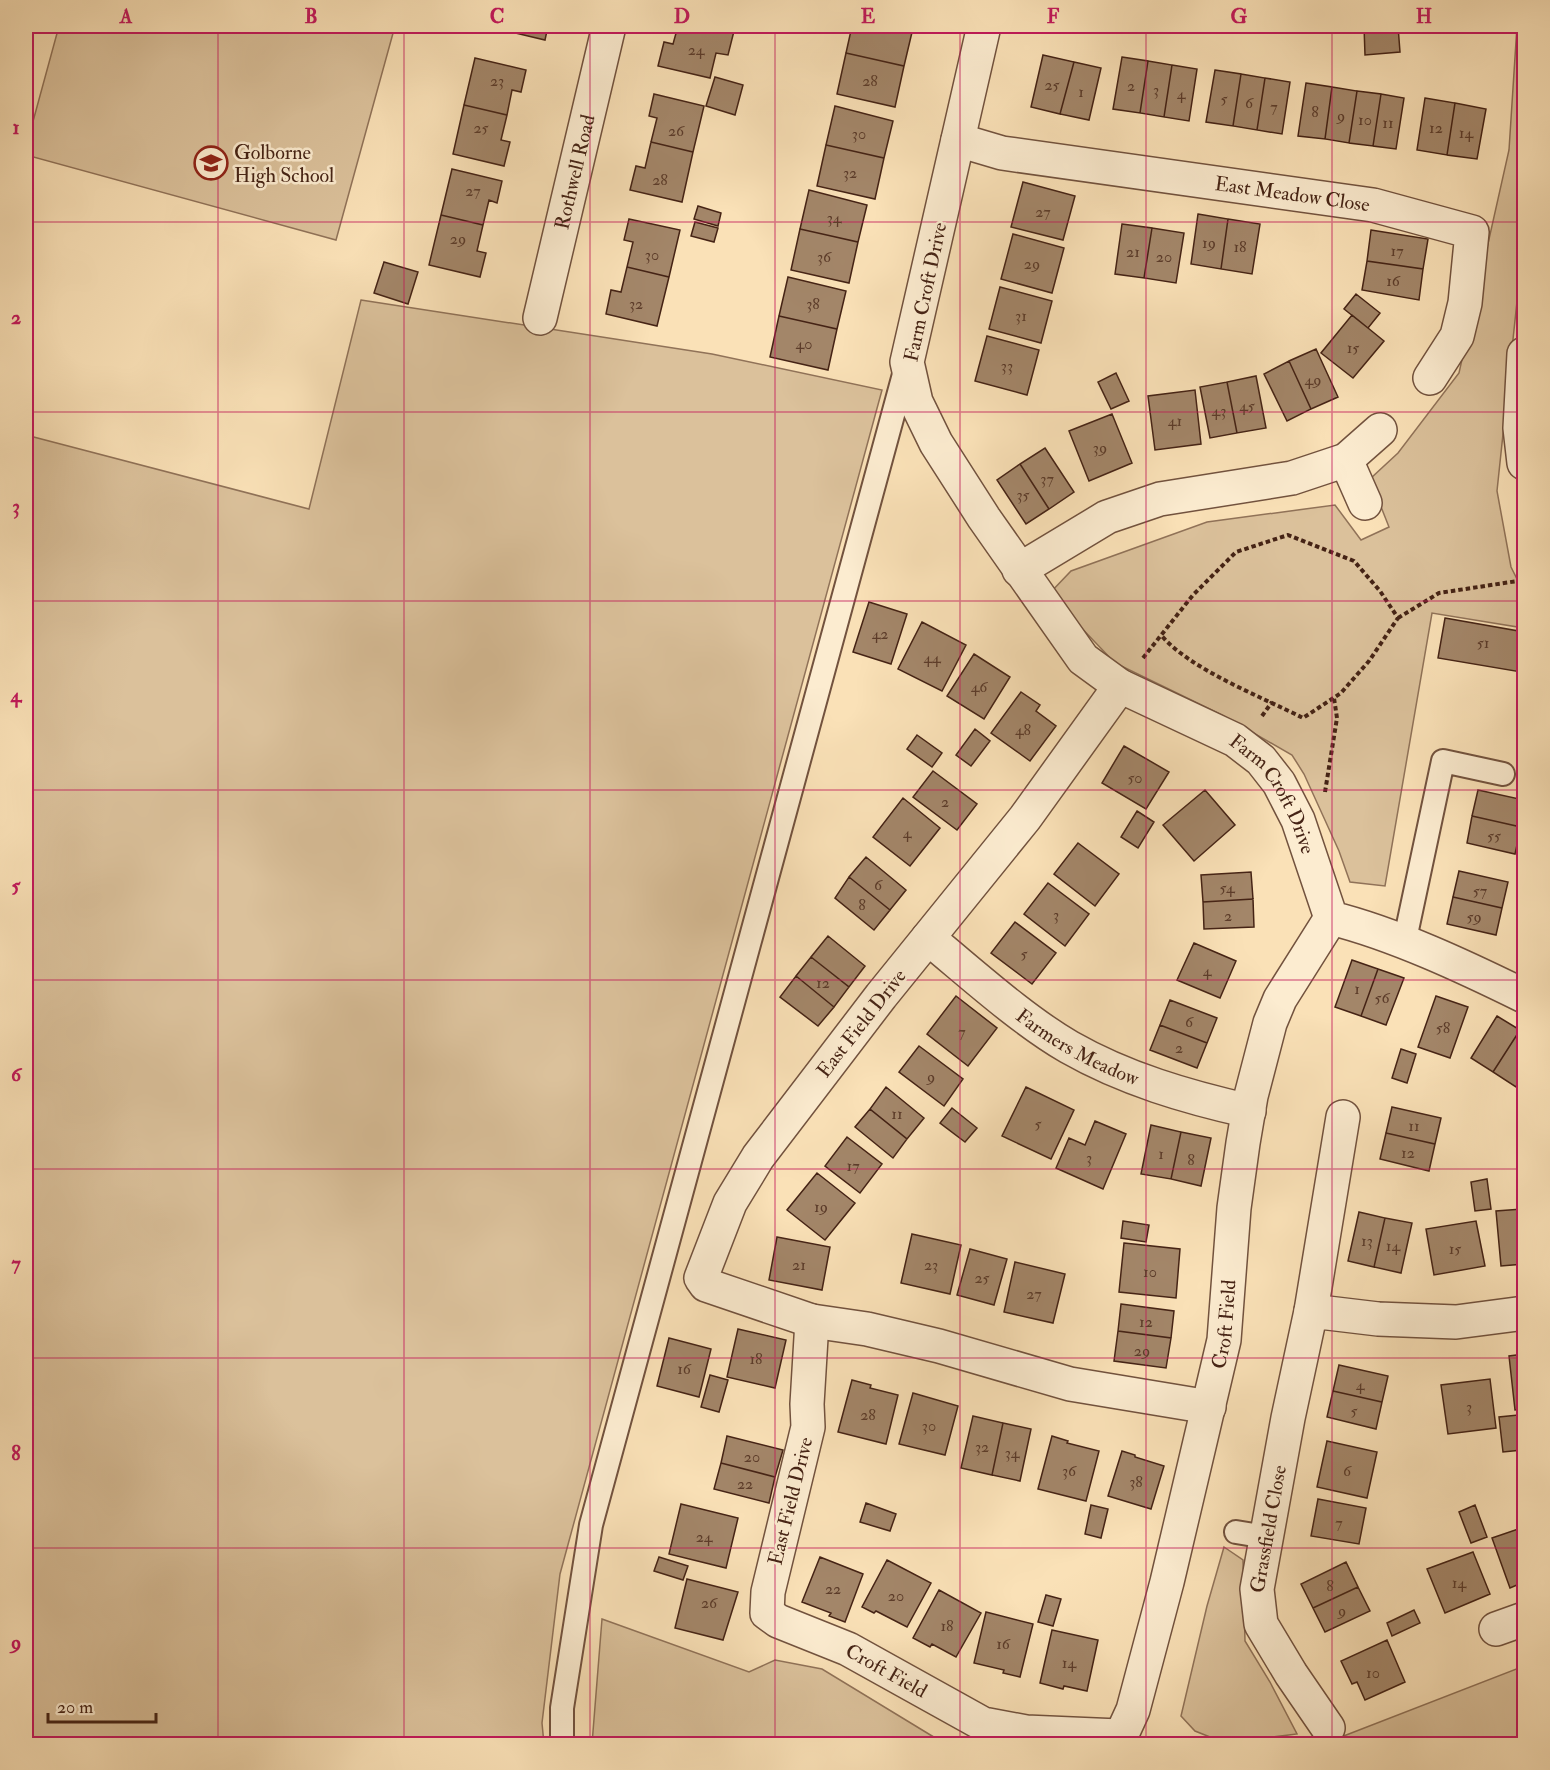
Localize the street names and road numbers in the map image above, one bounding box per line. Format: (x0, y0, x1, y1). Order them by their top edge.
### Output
street label: Rothwell Road (549, 112, 601, 232)
street label: East Meadow Close (1213, 171, 1371, 217)
street label: Farm Croft Drive (899, 220, 952, 364)
street label: Farm Croft Drive (1224, 728, 1320, 857)
street label: East Field Drive (811, 964, 912, 1083)
street label: Farmers Meadow (1011, 1003, 1143, 1091)
street label: Croft Field (1206, 1279, 1242, 1371)
street label: East Field Drive (763, 1435, 818, 1568)
street label: Grassfield Close (1245, 1463, 1292, 1595)
street label: Croft Field (841, 1638, 932, 1704)

